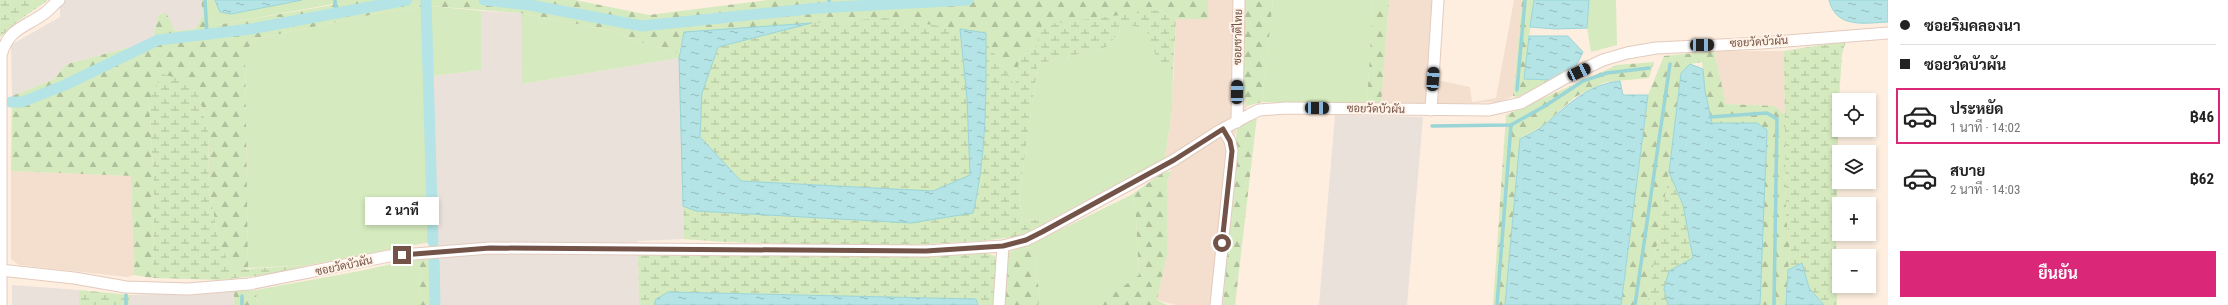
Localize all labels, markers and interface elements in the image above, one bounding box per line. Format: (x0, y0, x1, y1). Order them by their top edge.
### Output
street label: ซอยชาติไทย (1229, 9, 1245, 65)
text: ซอยริมคลองนา (1924, 17, 2021, 35)
street label: ซอยวัดบัวผัน (1730, 33, 1788, 50)
car (1690, 39, 1714, 51)
text: ซอยวัดบัวผัน (1924, 56, 2006, 74)
car (1566, 61, 1592, 83)
car (1426, 67, 1440, 91)
car (1231, 80, 1243, 104)
map controls (1832, 93, 1876, 293)
button: locate (1832, 93, 1876, 137)
icon: car (1902, 98, 1938, 134)
text: ประหยัด (1950, 100, 2003, 118)
street label: ซอยวัดบัวผัน (1347, 101, 1405, 116)
car (1305, 102, 1329, 114)
text: ฿46 (2190, 108, 2214, 126)
text: 1 นาที · 14:02 (1950, 120, 2020, 135)
button: layers (1832, 145, 1876, 189)
icon: car (1902, 160, 1938, 196)
text: สบาย (1950, 162, 1985, 180)
text: ฿62 (2190, 170, 2214, 188)
text: 2 นาที · 14:03 (1950, 182, 2020, 197)
callout: 2 นาที (365, 197, 439, 225)
button: + (1832, 197, 1876, 241)
text: 2 นาที (385, 203, 419, 218)
route start (1213, 234, 1231, 252)
route end (393, 246, 411, 264)
button: − (1832, 249, 1876, 293)
button: ยืนยัน (1900, 251, 2216, 297)
street label: ซอยวัดบัวผัน (314, 253, 374, 278)

